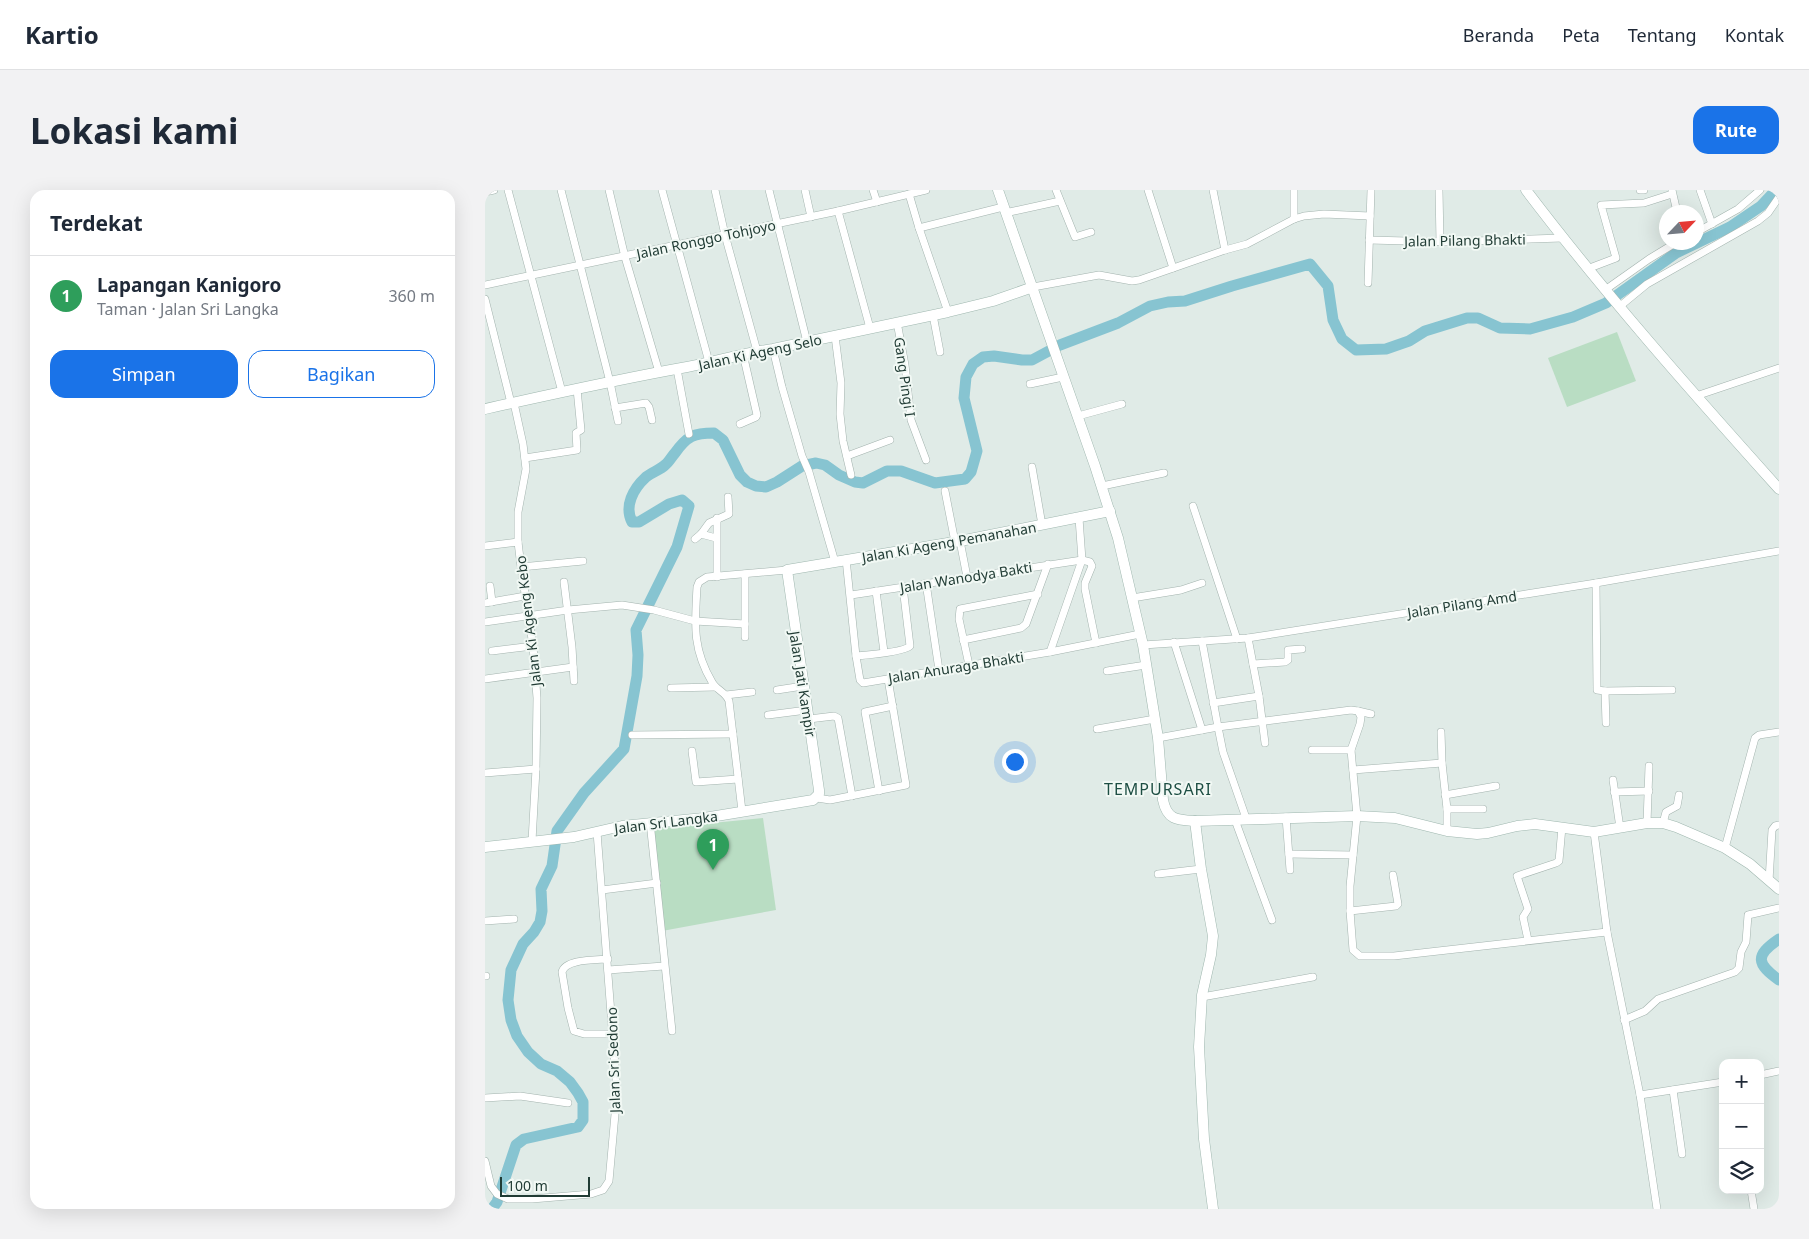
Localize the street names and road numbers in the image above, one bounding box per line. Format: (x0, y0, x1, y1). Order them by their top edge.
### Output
street label: Jalan Ronggo Tohjoyo (633, 215, 777, 263)
street label: Jalan Pilang Bhakti (1402, 229, 1526, 251)
street label: Jalan Ki Ageng Selo (695, 330, 823, 375)
street label: Gang Pingi I (890, 336, 920, 418)
street label: Jalan Ki Ageng Pemanahan (858, 517, 1038, 567)
street label: Jalan Ki Ageng Kebo (511, 555, 546, 689)
street label: Jalan Wanodya Bakti (897, 557, 1033, 597)
street label: Jalan Pilang Amd (1404, 586, 1518, 622)
street label: Jalan Jati Kampir (785, 628, 821, 739)
street label: Jalan Anuraga Bhakti (885, 647, 1025, 687)
street label: Jalan Sri Langka (611, 806, 719, 838)
street label: Jalan Sri Sedono (602, 1007, 624, 1115)

